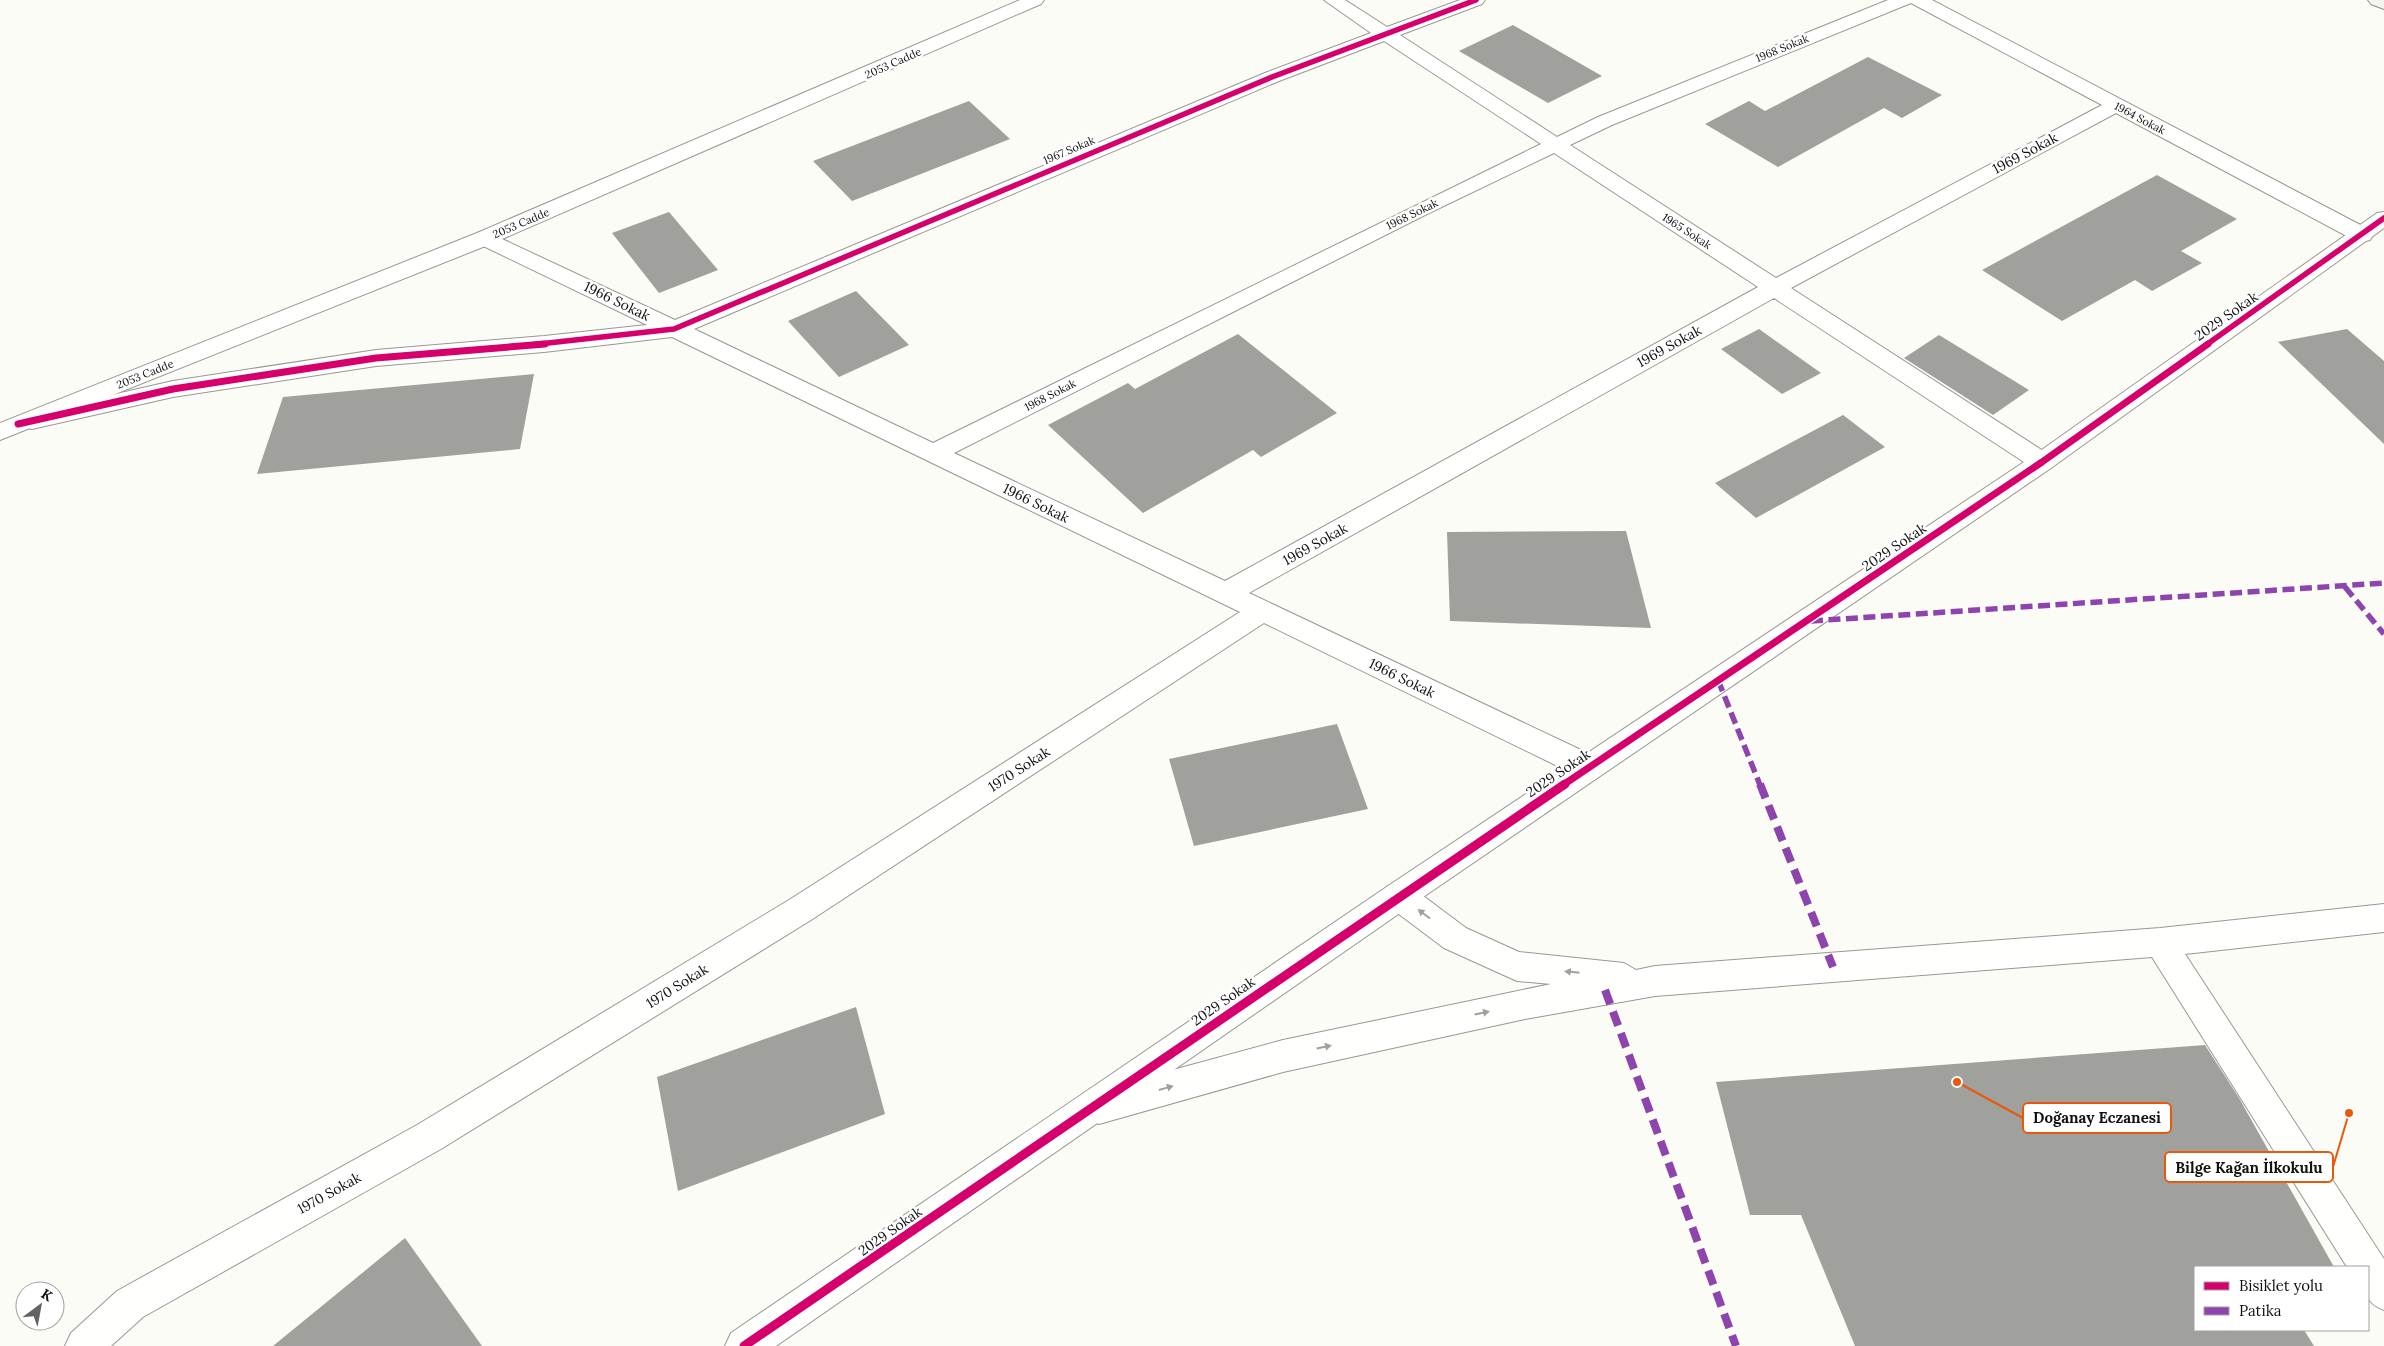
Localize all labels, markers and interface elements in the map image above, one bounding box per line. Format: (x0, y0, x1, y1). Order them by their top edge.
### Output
street label: 1968 Sokak (1753, 31, 1811, 65)
street label: 2053 Cadde (863, 44, 923, 82)
street label: 1964 Sokak (2112, 99, 2168, 137)
street label: 1969 Sokak (1989, 128, 2061, 178)
street label: 1967 Sokak (1041, 133, 1097, 167)
street label: 1968 Sokak (1384, 195, 1440, 233)
street label: 2053 Cadde (491, 205, 551, 241)
street label: 1965 Sokak (1660, 210, 1714, 252)
street label: 1966 Sokak (581, 277, 653, 325)
street label: 2029 Sokak (2191, 287, 2262, 345)
street label: 1969 Sokak (1633, 321, 1705, 371)
street label: 2053 Cadde (114, 356, 176, 392)
street label: 1968 Sokak (1022, 376, 1078, 414)
street label: 1966 Sokak (1000, 479, 1072, 527)
street label: 1969 Sokak (1279, 519, 1351, 569)
street label: 2029 Sokak (1858, 519, 1930, 575)
street label: 1966 Sokak (1366, 654, 1438, 702)
street label: 1970 Sokak (985, 742, 1054, 796)
street label: 2029 Sokak (1522, 745, 1594, 801)
one-way arrow (1418, 909, 1431, 920)
street label: 1970 Sokak (643, 960, 712, 1012)
one-way arrow (1564, 968, 1580, 976)
street label: 2029 Sokak (1188, 972, 1259, 1030)
one-way arrow (1475, 1009, 1490, 1017)
one-way arrow (1316, 1043, 1331, 1051)
one-way arrow (1159, 1084, 1174, 1092)
callout: Doğanay Eczanesi (2023, 1103, 2171, 1133)
text: Doğanay Eczanesi (2033, 1108, 2161, 1127)
callout: Bilge Kağan İlkokulu (2165, 1152, 2333, 1182)
text: Bilge Kağan İlkokulu (2175, 1158, 2323, 1177)
street label: 1970 Sokak (294, 1168, 364, 1218)
street label: 2029 Sokak (855, 1202, 926, 1260)
legend (2194, 1266, 2369, 1331)
text: Bisiklet yolu (2239, 1276, 2323, 1295)
north arrow (15, 1281, 65, 1331)
text: K (38, 1285, 56, 1305)
text: Patika (2239, 1301, 2282, 1320)

